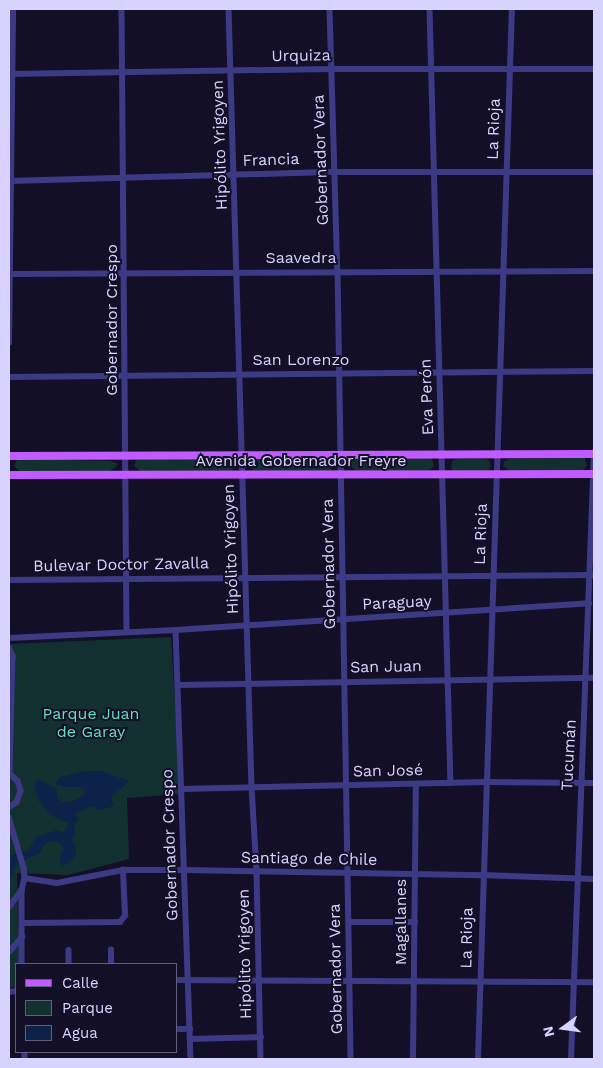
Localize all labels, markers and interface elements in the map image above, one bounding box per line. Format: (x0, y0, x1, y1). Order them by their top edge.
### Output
street label: Urquiza (271, 46, 331, 66)
street label: Hipólito Yrigoyen (208, 79, 232, 211)
street label: Gobernador Vera (309, 94, 333, 226)
street label: La Rioja (483, 98, 505, 160)
street label: Francia (242, 149, 300, 171)
street label: Gobernador Crespo (102, 244, 122, 396)
street label: Saavedra (266, 248, 336, 268)
street label: San Lorenzo (253, 350, 349, 370)
street label: Eva Perón (416, 358, 438, 436)
street label: Avenida Gobernador Freyre (195, 451, 407, 471)
street label: Hipólito Yrigoyen (219, 483, 243, 615)
street label: Gobernador Vera (318, 498, 340, 630)
street label: La Rioja (470, 503, 492, 565)
street label: Bulevar Doctor Zavalla (33, 554, 209, 576)
street label: Paraguay (362, 592, 432, 614)
street label: San Juan (350, 657, 422, 677)
park label: Parque Juan de Garay (42, 704, 140, 742)
street label: Tucumán (558, 719, 580, 791)
street label: San José (352, 761, 424, 781)
street label: Gobernador Crespo (158, 769, 182, 921)
street label: Santiago de Chile (241, 848, 377, 870)
street label: Magallanes (391, 879, 411, 965)
street label: Hipólito Yrigoyen (234, 888, 256, 1020)
street label: Gobernador Vera (325, 903, 347, 1035)
street label: La Rioja (457, 907, 477, 969)
legend (15, 963, 178, 1053)
text: Calle (62, 974, 99, 992)
text: Parque (62, 999, 113, 1017)
north arrow (538, 1003, 588, 1053)
text: Agua (62, 1024, 98, 1042)
text: N (539, 1025, 557, 1039)

